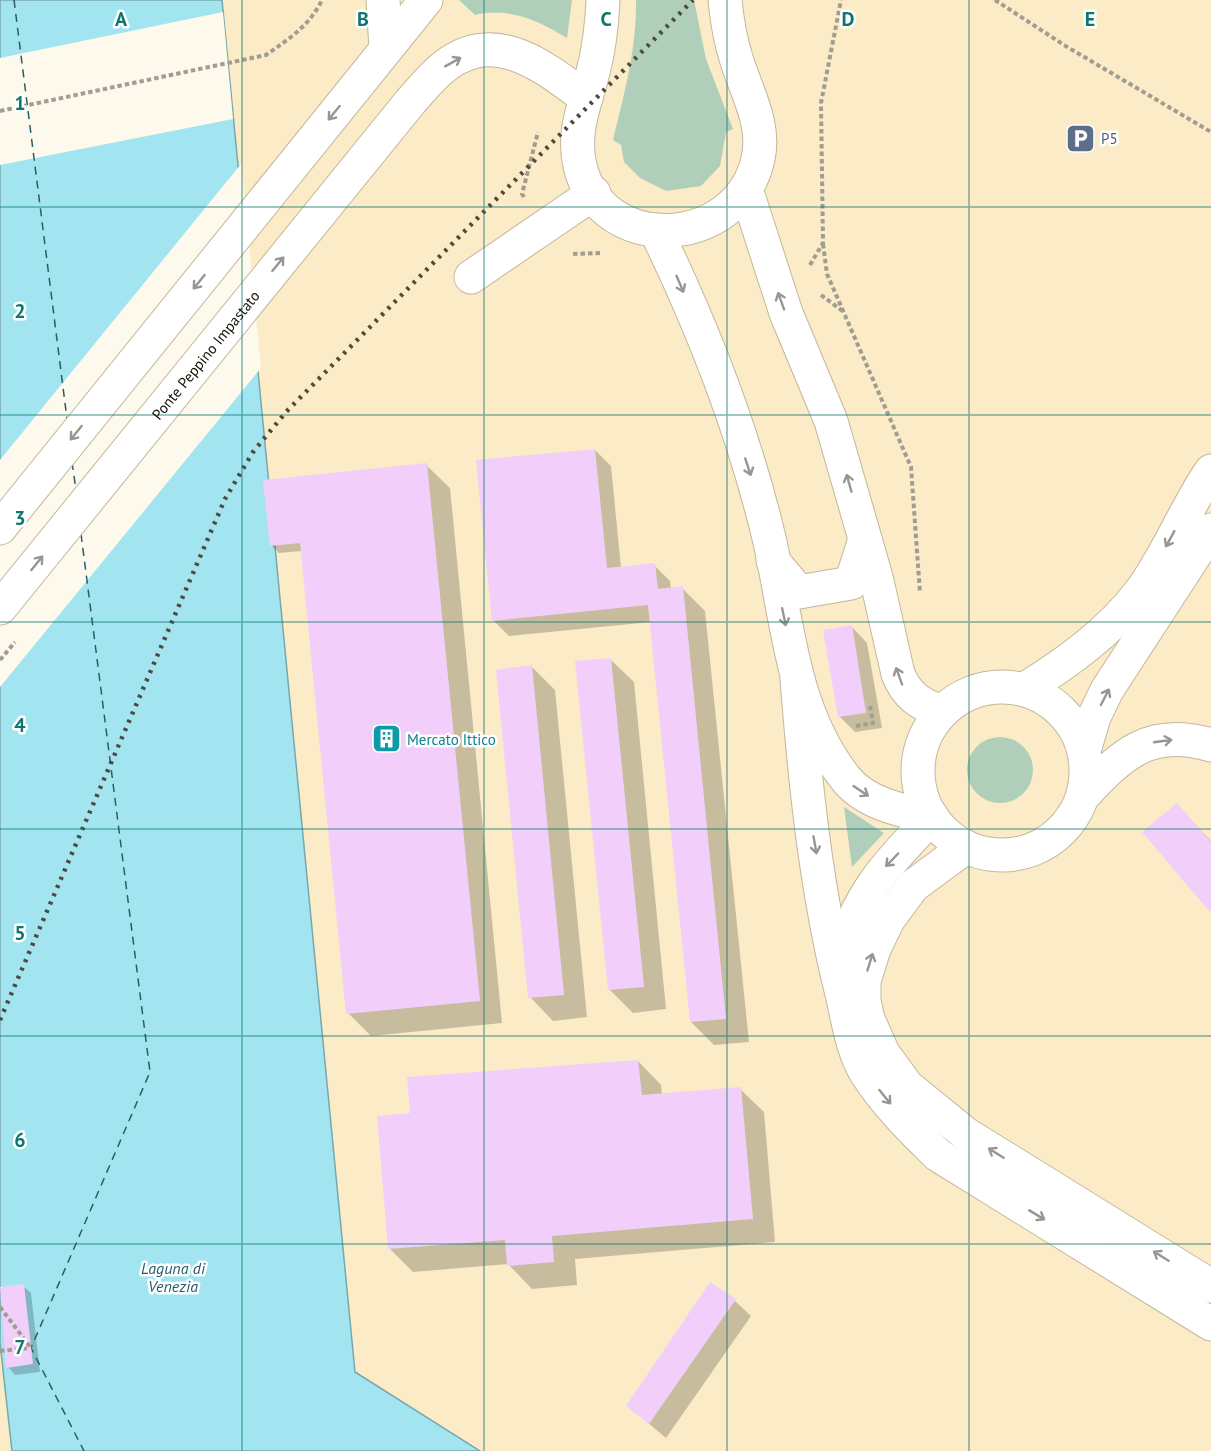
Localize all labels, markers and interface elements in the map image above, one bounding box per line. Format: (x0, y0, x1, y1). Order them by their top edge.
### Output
text: A (115, 6, 128, 32)
text: B (357, 6, 369, 32)
text: C (600, 6, 612, 32)
text: D (842, 6, 855, 32)
text: E (1085, 6, 1095, 32)
one-way arrow (444, 56, 462, 67)
text: 1 (14, 90, 26, 116)
one-way arrow (328, 105, 341, 121)
parking icon: P5 (1064, 122, 1096, 154)
place label: P5 (1101, 129, 1118, 148)
one-way arrow (272, 256, 285, 272)
one-way arrow (192, 273, 205, 289)
one-way arrow (675, 274, 686, 293)
street label: Ponte Peppino Impastato (147, 286, 263, 423)
one-way arrow (775, 292, 786, 311)
text: 2 (14, 298, 26, 324)
one-way arrow (70, 425, 83, 441)
one-way arrow (744, 457, 755, 476)
one-way arrow (843, 474, 854, 493)
text: 3 (14, 505, 26, 531)
one-way arrow (1164, 530, 1176, 547)
one-way arrow (30, 555, 43, 571)
one-way arrow (779, 607, 790, 626)
one-way arrow (893, 667, 904, 686)
one-way arrow (1099, 688, 1111, 706)
text: 4 (14, 712, 26, 738)
building icon: Mercato Ittico (370, 723, 402, 755)
place label: Mercato Ittico (407, 730, 496, 749)
one-way arrow (1153, 735, 1173, 746)
one-way arrow (853, 785, 869, 797)
one-way arrow (810, 835, 821, 854)
one-way arrow (885, 852, 900, 867)
text: 5 (14, 920, 26, 946)
one-way arrow (865, 953, 876, 972)
one-way arrow (878, 1089, 891, 1105)
text: 6 (14, 1127, 26, 1153)
one-way arrow (988, 1147, 1004, 1159)
one-way arrow (1028, 1210, 1045, 1222)
one-way arrow (1153, 1249, 1170, 1261)
water label: Laguna di Venezia (141, 1258, 206, 1296)
text: 7 (14, 1334, 26, 1360)

